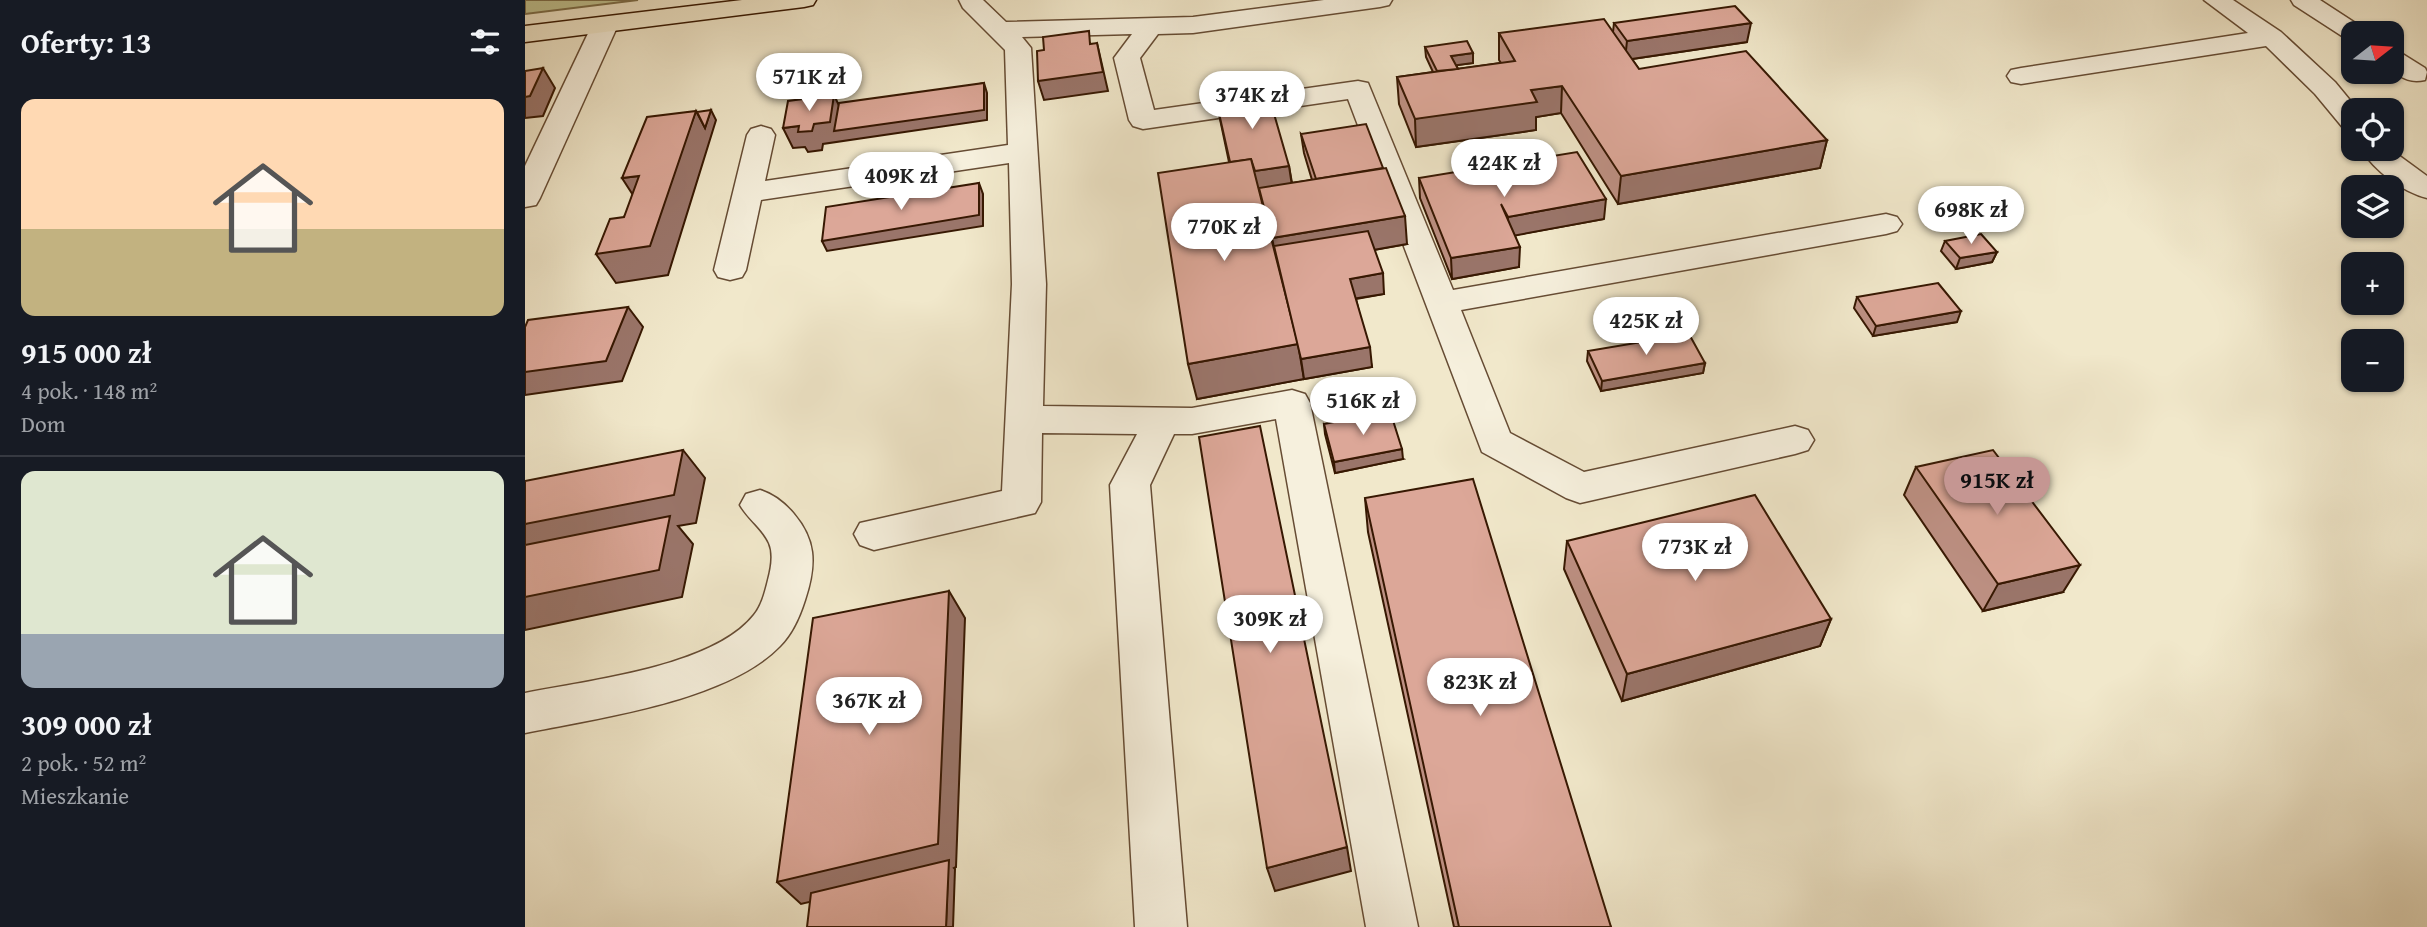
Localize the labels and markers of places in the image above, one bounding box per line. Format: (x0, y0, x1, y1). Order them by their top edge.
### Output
pin: 571K zł (744, 54, 874, 113)
pin: 374K zł (1187, 72, 1317, 131)
pin: 424K zł (1439, 140, 1569, 199)
pin: 409K zł (836, 152, 966, 212)
pin: 698K zł (1906, 187, 2036, 246)
pin: 770K zł (1159, 204, 1289, 263)
pin: 425K zł (1581, 298, 1711, 357)
pin: 516K zł (1298, 378, 1428, 437)
pin: 915K zł (1932, 458, 2062, 517)
pin: 773K zł (1630, 524, 1760, 583)
pin: 309K zł (1205, 596, 1335, 655)
pin: 823K zł (1415, 658, 1545, 718)
pin: 367K zł (804, 678, 934, 737)

